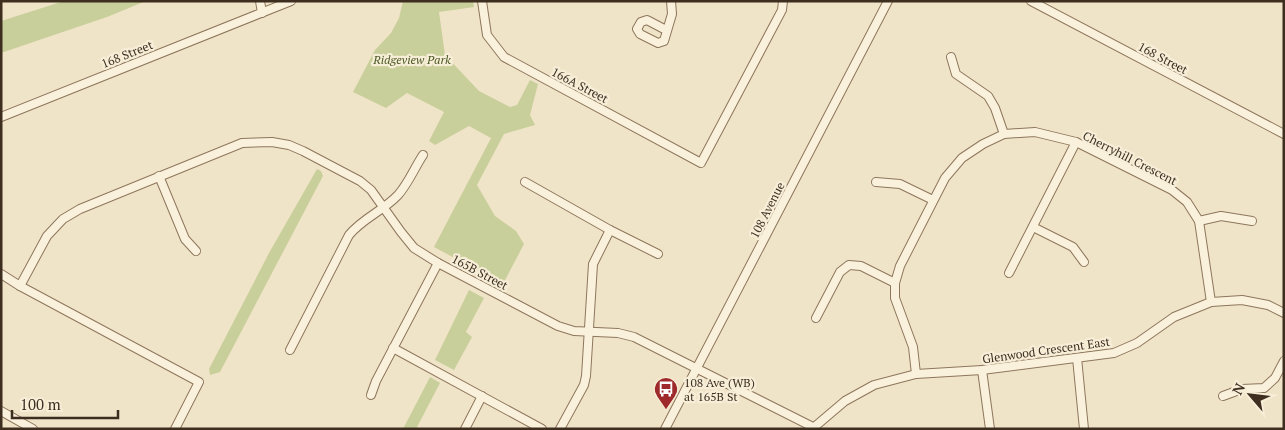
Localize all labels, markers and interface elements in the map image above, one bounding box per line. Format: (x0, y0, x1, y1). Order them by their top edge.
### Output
street label: 168 Street (99, 37, 155, 71)
street label: 168 Street (1136, 39, 1191, 78)
park label: Ridgeview Park (372, 52, 451, 67)
street label: 166A Street (549, 64, 611, 106)
street label: Cherryhill Crescent (1080, 128, 1180, 188)
street label: 108 Avenue (746, 179, 788, 241)
street label: 165B Street (449, 251, 511, 293)
street label: Glenwood Crescent East (981, 334, 1111, 366)
north arrow (1225, 370, 1275, 420)
place label: 108 Ave (WB) at 165B St (684, 375, 755, 404)
bus stop icon: 108 Ave (WB) at 165B St (653, 376, 679, 410)
text: N (1227, 379, 1249, 398)
scale bar (12, 388, 119, 420)
text: 100 m (20, 394, 61, 414)

